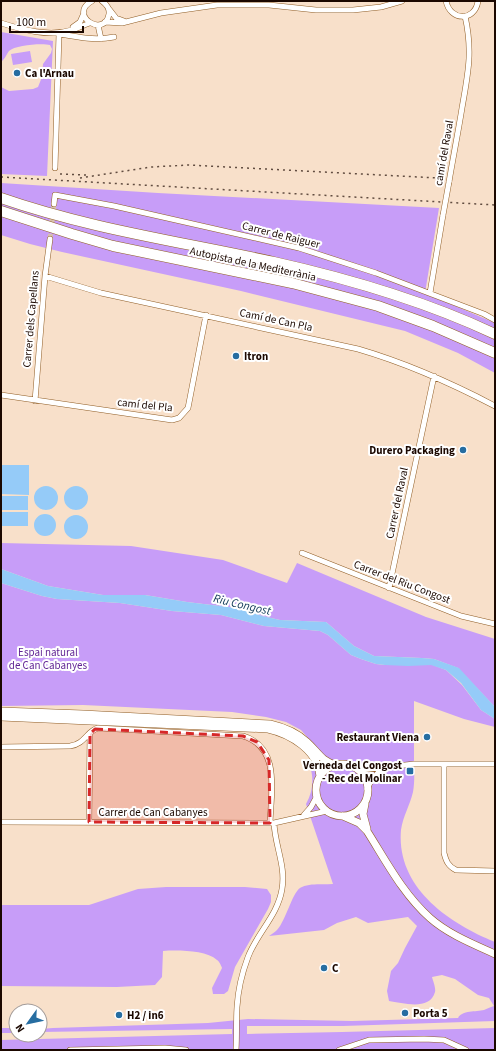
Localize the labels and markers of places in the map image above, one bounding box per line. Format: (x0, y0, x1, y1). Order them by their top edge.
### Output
place label: Ca l'Arnau (25, 66, 74, 81)
marker: Ca l'Arnau (12, 68, 22, 78)
place label: Itron (244, 349, 268, 364)
marker: Itron (231, 351, 241, 361)
place label: Durero Packaging (369, 443, 455, 458)
marker: Durero Packaging (458, 445, 468, 455)
place label: Restaurant Viena (336, 730, 419, 745)
marker: Restaurant Viena (422, 732, 432, 742)
place label: Verneda del Congost - Rec del Molinar (302, 758, 403, 786)
marker: Verneda del Congost - Rec del Molinar (405, 766, 415, 776)
place label: C (332, 961, 339, 976)
marker: C (319, 963, 329, 973)
place label: Porta 5 (413, 1006, 448, 1021)
place label: H2 / in6 (127, 1008, 164, 1023)
marker: Porta 5 (400, 1008, 410, 1018)
marker: H2 / in6 (114, 1010, 124, 1020)

